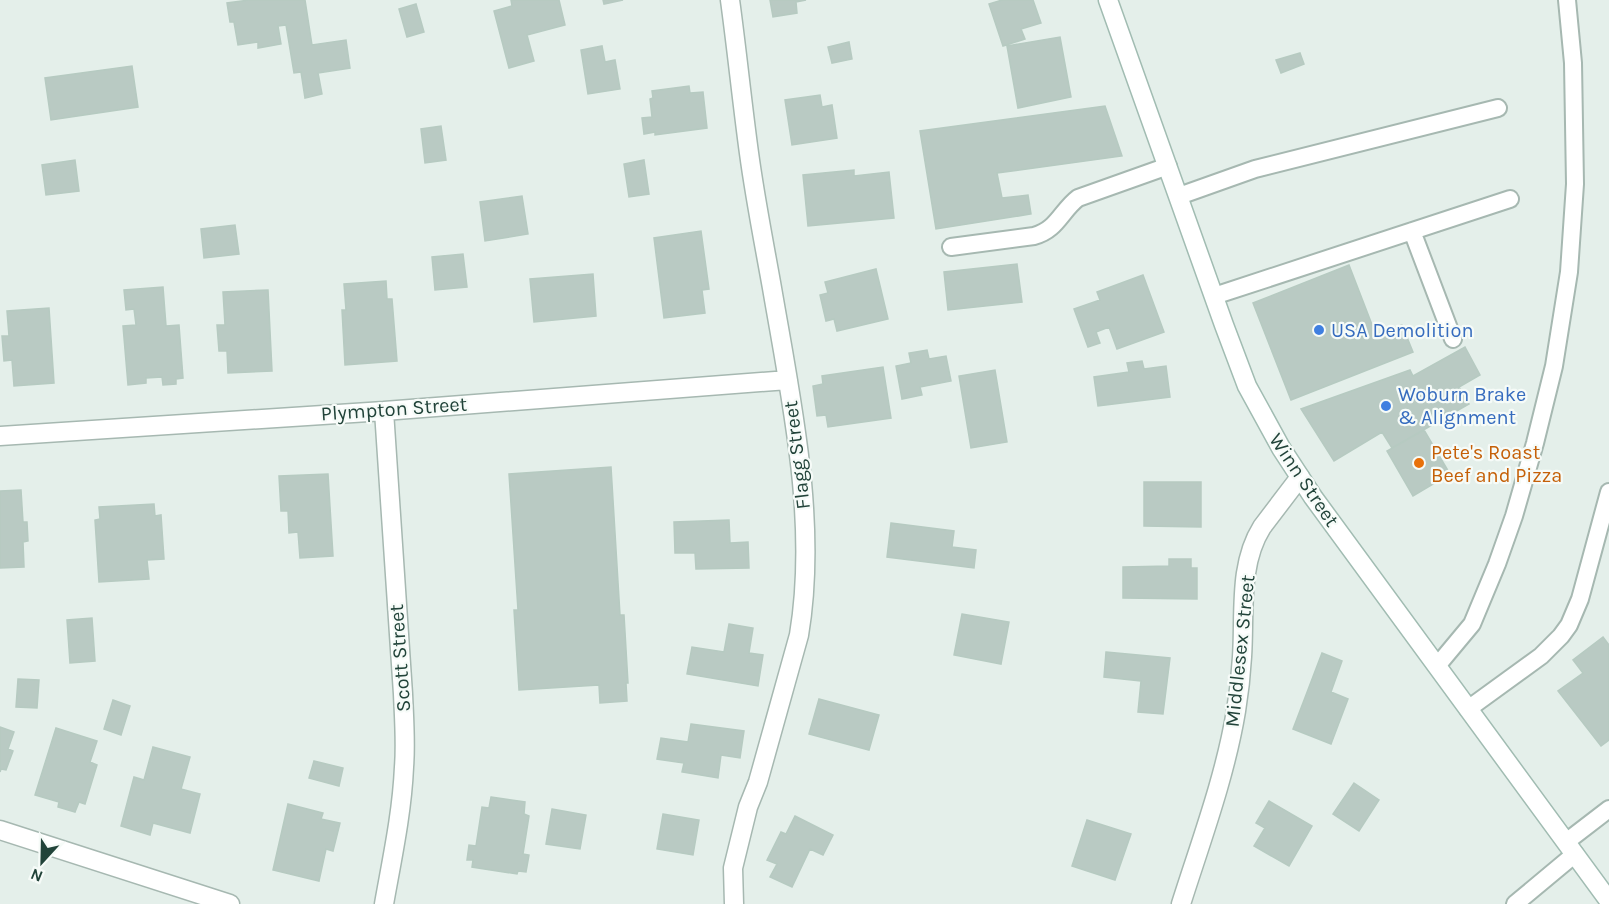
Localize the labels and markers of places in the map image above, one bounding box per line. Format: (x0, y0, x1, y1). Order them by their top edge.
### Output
place label: USA Demolition (1331, 319, 1474, 342)
marker: USA Demolition (1312, 323, 1326, 337)
place label: Woburn Brake & Alignment (1398, 383, 1526, 429)
marker: Woburn Brake & Alignment (1379, 399, 1393, 413)
place label: Pete's Roast Beef and Pizza (1431, 441, 1562, 487)
marker: Pete's Roast Beef and Pizza (1412, 456, 1426, 470)

